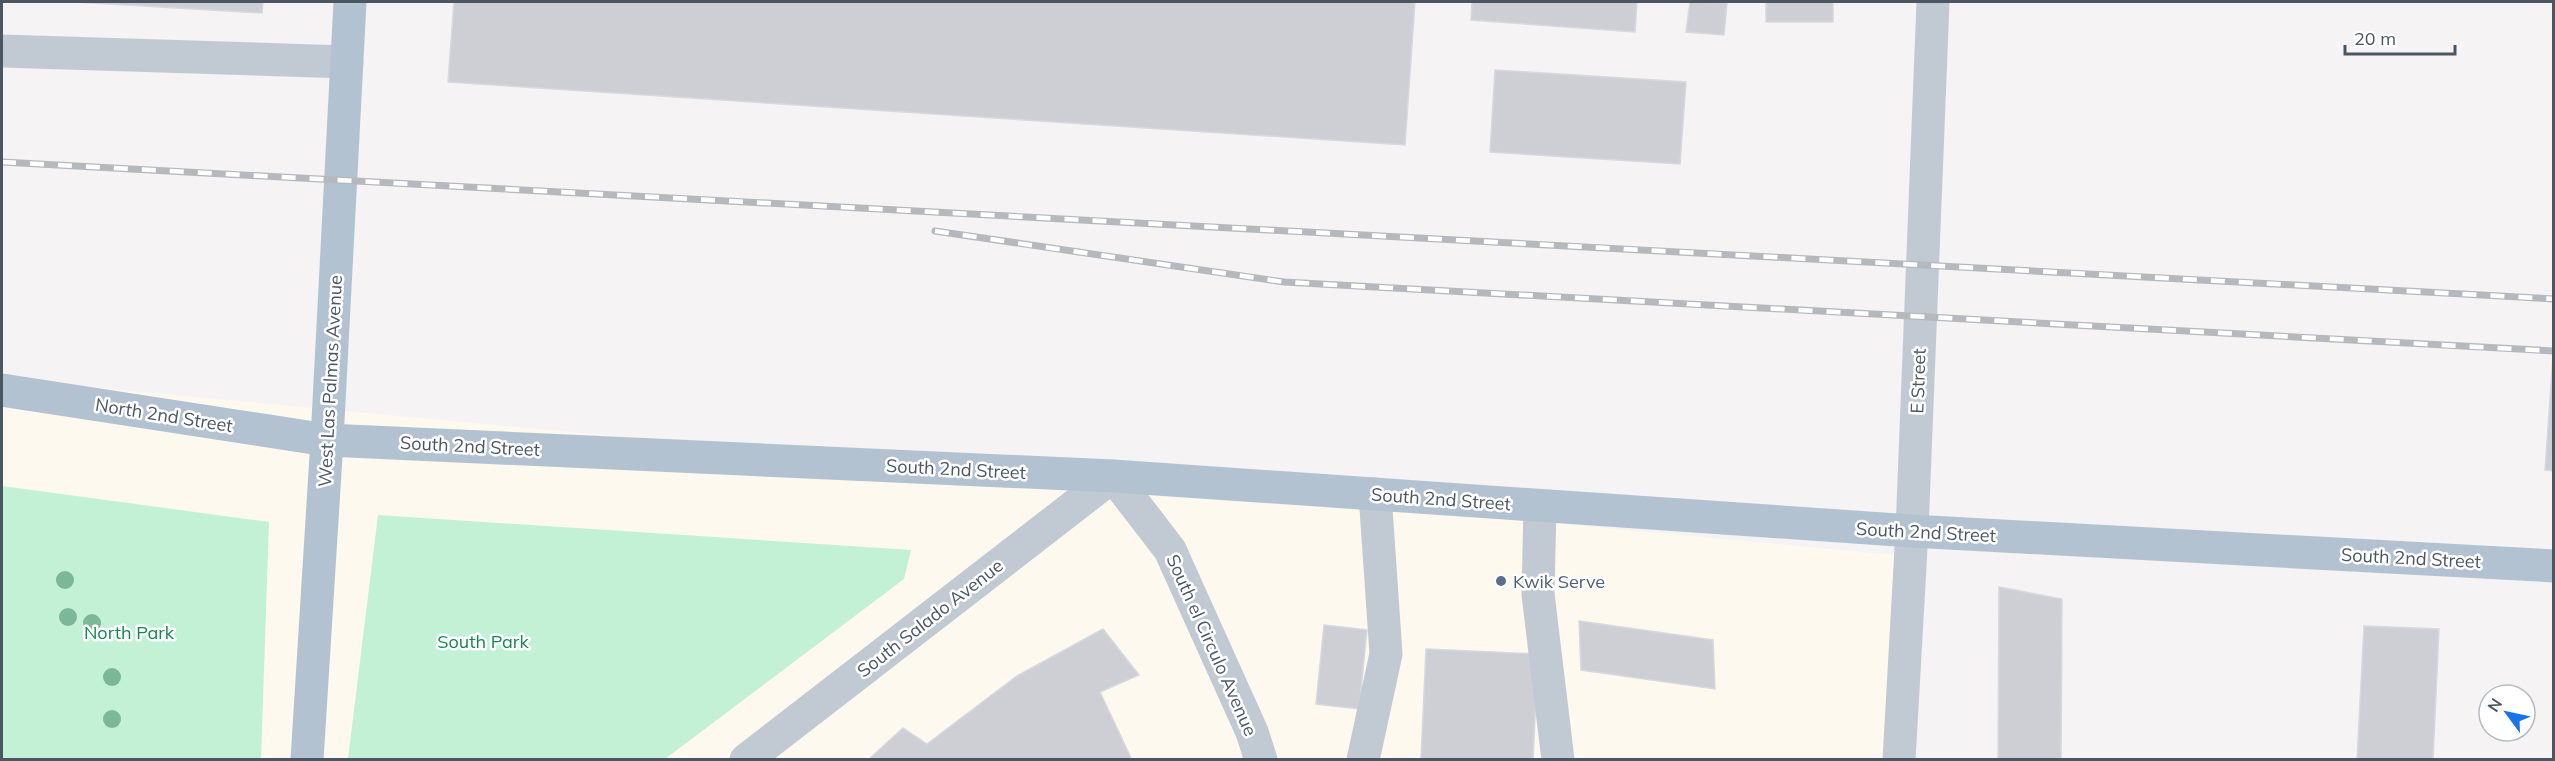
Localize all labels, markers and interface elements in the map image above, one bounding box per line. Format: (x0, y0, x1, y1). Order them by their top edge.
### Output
scale bar (2345, 18, 2454, 56)
text: 20 m (2354, 27, 2396, 50)
street label: West Las Palmas Avenue (313, 274, 347, 488)
street label: E Street (1905, 348, 1931, 414)
street label: North 2nd Street (94, 393, 234, 437)
street label: South 2nd Street (399, 431, 541, 461)
street label: South 2nd Street (885, 454, 1027, 484)
street label: South 2nd Street (1370, 483, 1512, 515)
street label: South 2nd Street (1855, 517, 1997, 547)
street label: South 2nd Street (2340, 543, 2482, 573)
street label: South el Circulo Avenue (1162, 551, 1262, 739)
street label: South Salado Avenue (852, 554, 1008, 682)
place label: Kwik Serve (1513, 570, 1605, 593)
marker: Kwik Serve (1494, 574, 1508, 588)
park label: North Park (84, 621, 175, 644)
park label: South Park (437, 630, 529, 653)
north arrow (2477, 683, 2537, 743)
text: N (2483, 694, 2506, 715)

